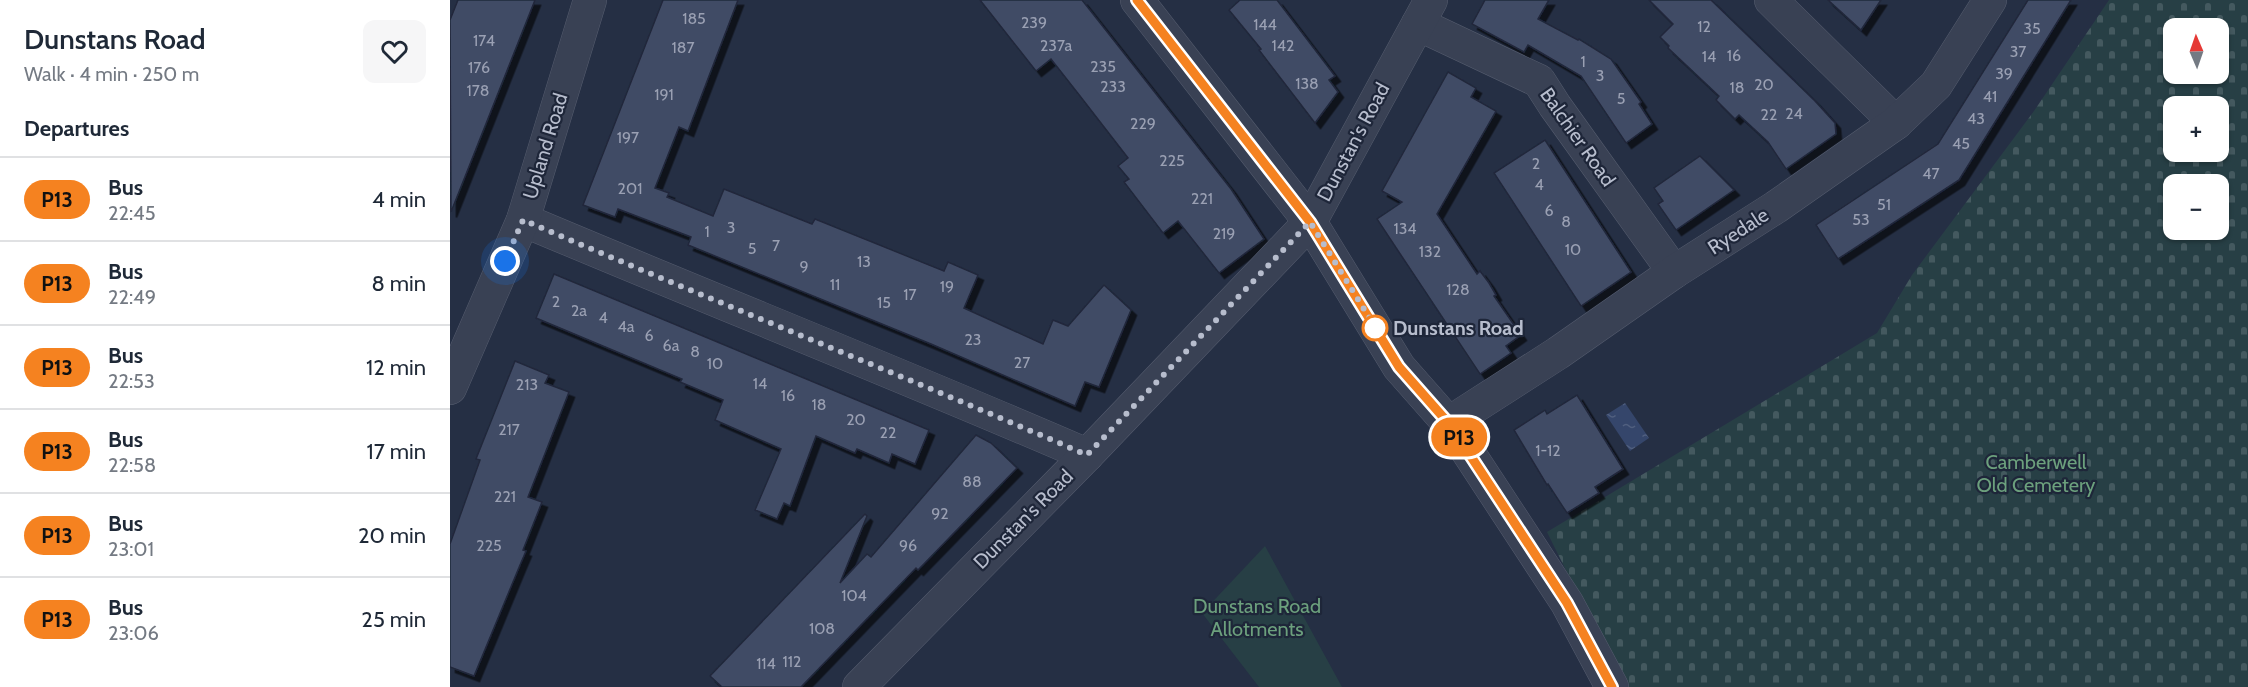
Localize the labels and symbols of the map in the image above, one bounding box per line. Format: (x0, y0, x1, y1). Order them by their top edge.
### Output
house number: 185 (682, 9, 706, 28)
house number: 239 (1021, 13, 1047, 32)
house number: 144 (1253, 15, 1277, 34)
house number: 12 (1697, 17, 1711, 36)
north arrow (2163, 18, 2229, 84)
house number: 35 (2023, 19, 2041, 38)
house number: 174 (473, 31, 495, 50)
house number: 237a (1040, 36, 1072, 55)
house number: 142 (1272, 36, 1294, 55)
house number: 187 (672, 38, 694, 57)
house number: 37 (2010, 42, 2026, 61)
house number: 16 (1727, 46, 1741, 65)
house number: 14 (1702, 47, 1716, 66)
house number: 1 (1580, 52, 1586, 71)
house number: 235 (1090, 57, 1116, 76)
house number: 176 (468, 58, 490, 77)
house number: 39 (1995, 64, 2013, 83)
house number: 3 (1596, 66, 1604, 85)
house number: 138 (1295, 74, 1319, 93)
house number: 20 (1754, 75, 1774, 94)
house number: 233 (1100, 77, 1126, 96)
house number: 18 (1730, 78, 1744, 97)
street label: Dunstan's Road (1312, 79, 1394, 205)
house number: 178 (467, 81, 489, 100)
street label: Balchier Road (1535, 83, 1621, 191)
house number: 191 (654, 85, 674, 104)
house number: 41 (1983, 87, 1997, 106)
house number: 5 (1617, 89, 1625, 108)
street label: Upland Road (517, 90, 573, 202)
house number: 24 (1785, 104, 1803, 123)
house number: 22 (1761, 105, 1777, 124)
house number: 43 (1967, 109, 1985, 128)
house number: 229 (1130, 114, 1156, 133)
house number: 197 (617, 128, 639, 147)
house number: 45 (1952, 134, 1970, 153)
house number: 225 (1159, 151, 1185, 170)
house number: 2 (1532, 154, 1540, 173)
house number: 47 (1922, 164, 1940, 183)
house number: 4 (1534, 175, 1544, 194)
house number: 201 (618, 179, 642, 198)
house number: 221 (1191, 189, 1213, 208)
house number: 51 (1877, 195, 1891, 214)
house number: 6 (1544, 201, 1554, 220)
street label: Ryedale (1703, 203, 1773, 259)
house number: 53 (1852, 210, 1870, 229)
house number: 8 (1561, 212, 1571, 231)
house number: 3 (727, 218, 735, 237)
house number: 134 (1393, 219, 1417, 238)
house number: 1 (704, 222, 710, 241)
house number: 219 (1213, 224, 1235, 243)
house number: 7 (772, 236, 780, 255)
house number: 5 (748, 239, 756, 258)
house number: 10 (1565, 240, 1581, 259)
house number: 132 (1419, 242, 1441, 261)
your location (490, 246, 520, 276)
house number: 13 (857, 252, 871, 271)
house number: 9 (799, 257, 809, 276)
house number: 11 (830, 275, 840, 294)
house number: 19 (940, 277, 954, 296)
house number: 128 (1446, 280, 1470, 299)
house number: 17 (903, 285, 917, 304)
house number: 2 (552, 292, 560, 311)
house number: 15 (877, 293, 891, 312)
house number: 2a (571, 301, 587, 320)
house number: 4 (598, 308, 608, 327)
marker: Dunstans Road (1362, 315, 1388, 341)
place label: Dunstans Road (1393, 316, 1524, 340)
house number: 4a (618, 317, 635, 336)
house number: 6 (644, 326, 654, 345)
house number: 23 (964, 330, 982, 349)
house number: 6a (663, 336, 680, 355)
house number: 8 (690, 342, 700, 361)
house number: 27 (1014, 353, 1030, 372)
house number: 10 (707, 354, 723, 373)
house number: 14 (753, 374, 767, 393)
house number: 213 (516, 375, 538, 394)
house number: 16 (781, 386, 795, 405)
house number: 18 (812, 395, 826, 414)
house number: 20 (846, 410, 866, 429)
line badge: P13 (1424, 418, 1494, 456)
house number: 217 (498, 420, 520, 439)
house number: 22 (880, 423, 896, 442)
house number: 1-12 (1535, 441, 1561, 460)
park label: Camberwell Old Cemetery (1977, 450, 2095, 497)
street label: Dunstan's Road (968, 464, 1078, 574)
house number: 88 (962, 472, 982, 491)
house number: 221 (494, 487, 516, 506)
house number: 92 (931, 504, 949, 523)
house number: 225 (476, 536, 502, 555)
house number: 96 (899, 536, 917, 555)
house number: 104 (841, 586, 867, 605)
park label: Dunstans Road Allotments (1193, 594, 1321, 641)
house number: 108 (809, 619, 835, 638)
house number: 112 (783, 652, 801, 671)
house number: 114 (756, 654, 776, 673)

